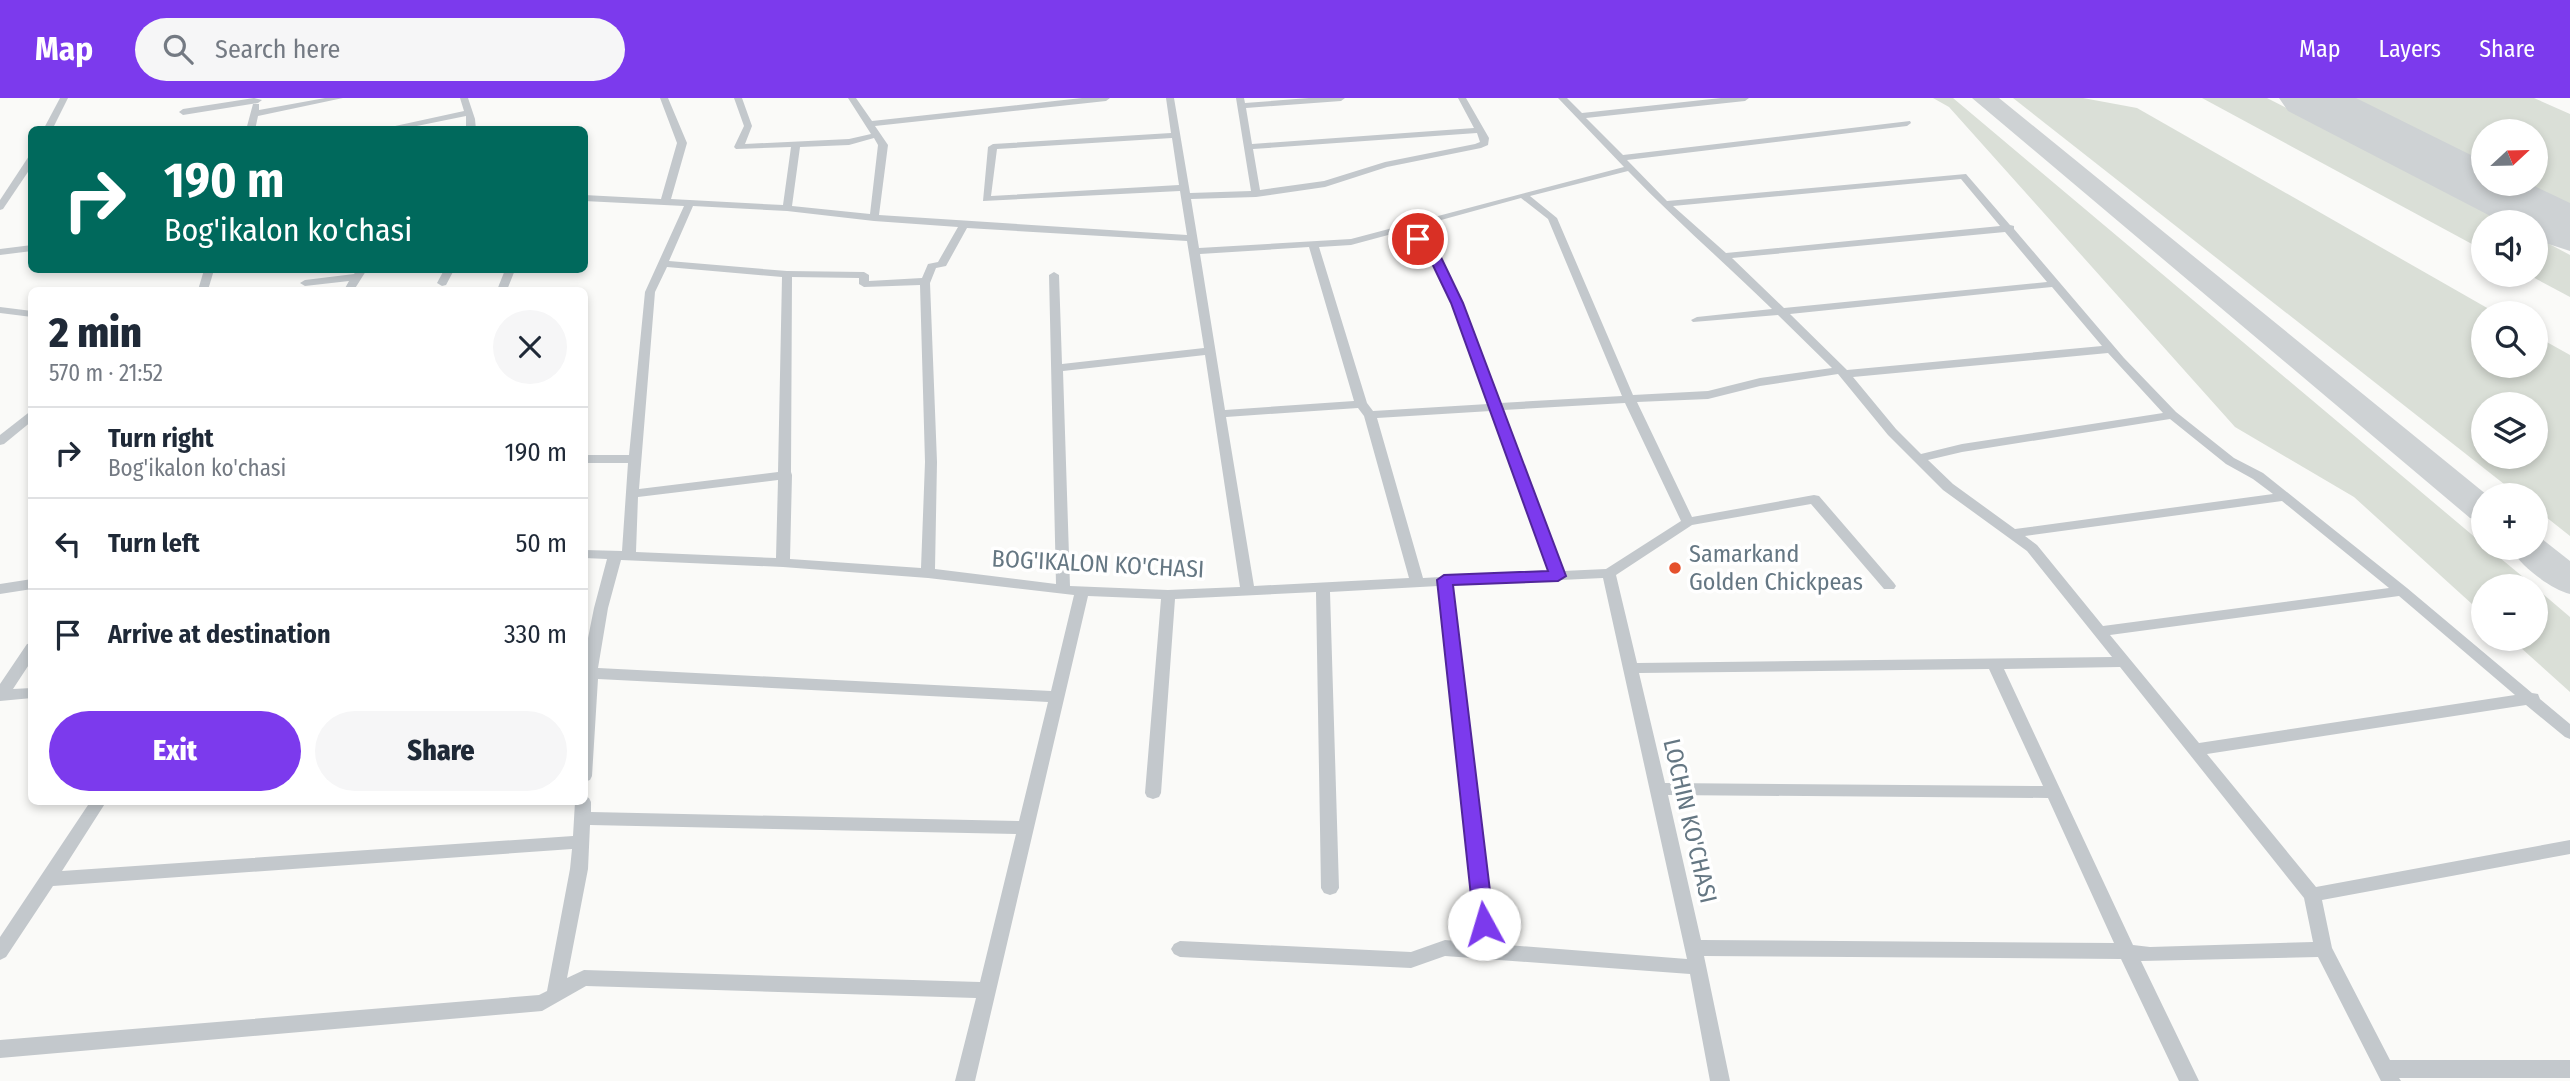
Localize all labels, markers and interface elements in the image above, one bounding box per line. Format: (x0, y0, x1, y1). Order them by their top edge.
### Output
search box (135, 18, 625, 81)
text: Map (35, 29, 93, 69)
icon: search (159, 30, 197, 68)
text: Search here (215, 34, 340, 65)
text: Map (2299, 35, 2341, 63)
text: Layers (2379, 35, 2441, 63)
text: Share (2479, 35, 2535, 63)
north arrow (2471, 119, 2548, 196)
map controls (2471, 119, 2548, 651)
text: 190 m (164, 151, 284, 210)
icon: right (49, 154, 140, 245)
pin (1388, 209, 1448, 269)
button: sound (2471, 210, 2548, 287)
text: Bog'ikalon ko'chasi (164, 211, 412, 249)
icon: arrive (1399, 220, 1437, 258)
button: search (2471, 301, 2548, 378)
text: 2 min (49, 308, 142, 358)
button: close (493, 310, 567, 384)
text: 570 m · 21:52 (49, 359, 163, 387)
button: layers (2471, 392, 2548, 469)
text: Turn right (108, 423, 214, 454)
icon: right (49, 434, 87, 472)
text: 190 m (505, 437, 567, 468)
text: Bog'ikalon ko'chasi (108, 454, 286, 482)
button: + (2471, 483, 2548, 560)
icon: left (49, 525, 87, 563)
text: Turn left (108, 528, 200, 559)
text: 50 m (515, 528, 567, 559)
place label: Samarkand Golden Chickpeas (1689, 540, 1863, 596)
street label: BOG'IKALON KO'CHASI (991, 544, 1205, 584)
marker: Samarkand Golden Chickpeas (1667, 560, 1683, 576)
button: − (2471, 574, 2548, 651)
icon: arrive (49, 616, 87, 654)
text: Arrive at destination (108, 619, 331, 650)
text: 330 m (504, 619, 567, 650)
button: Exit (49, 711, 301, 791)
button: Share (315, 711, 567, 791)
street label: LOCHIN KO'CHASI (1657, 736, 1723, 906)
position arrow (1447, 887, 1521, 961)

